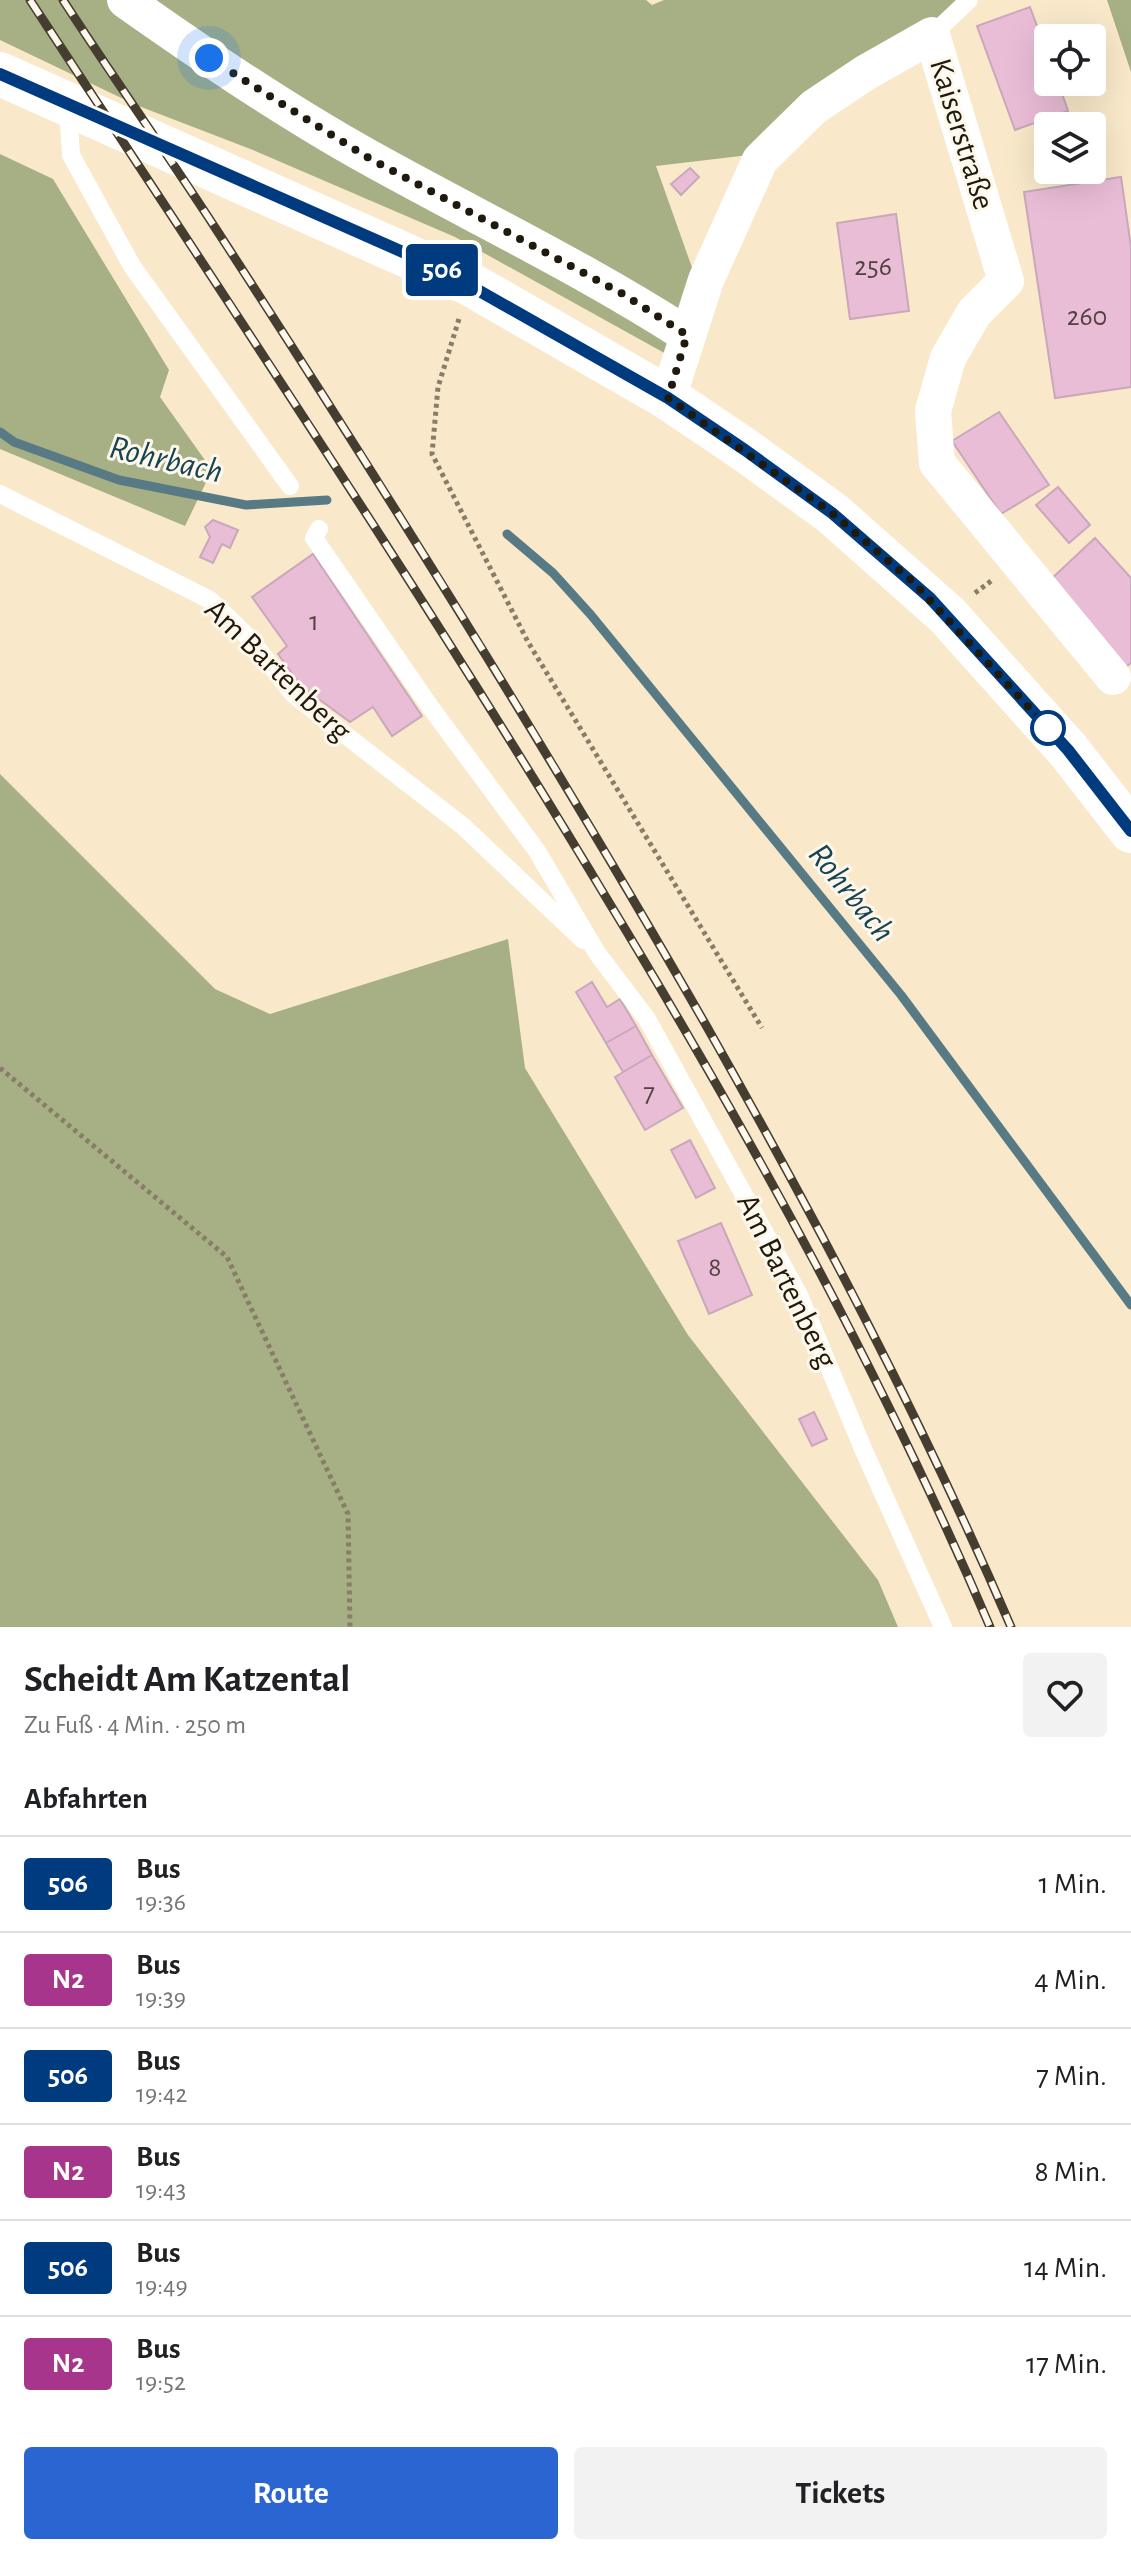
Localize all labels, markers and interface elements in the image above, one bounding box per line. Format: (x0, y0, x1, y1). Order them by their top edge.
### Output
map controls (1034, 24, 1106, 184)
button: locate (1034, 24, 1106, 96)
your location (189, 38, 229, 78)
street label: Kaiserstraße (924, 55, 1000, 213)
button: layers (1034, 112, 1106, 184)
line badge: 506 (396, 244, 488, 296)
house number: 256 (854, 253, 892, 281)
text: 506 (422, 256, 462, 284)
house number: 260 (1067, 303, 1107, 331)
water label: Rohrbach (106, 430, 226, 490)
street label: Am Bartenberg (199, 593, 357, 748)
house number: 1 (309, 608, 319, 636)
unlabelled marker (1031, 711, 1065, 745)
water label: Rohrbach (802, 838, 900, 948)
house number: 7 (643, 1079, 655, 1107)
street label: Am Bartenberg (731, 1189, 843, 1373)
house number: 8 (708, 1254, 722, 1282)
button: heart (1023, 1653, 1107, 1737)
text: Scheidt Am Katzental (24, 1661, 350, 1699)
text: Zu Fuß · 4 Min. · 250 m (24, 1712, 246, 1738)
text: Abfahrten (24, 1784, 148, 1814)
text: Bus (136, 1854, 181, 1884)
text: 1 Min. (1038, 1869, 1107, 1899)
text: 506 (48, 1870, 88, 1898)
text: 19:36 (136, 1889, 186, 1915)
text: Bus (136, 1950, 181, 1980)
text: 4 Min. (1034, 1965, 1107, 1995)
text: N2 (52, 1966, 84, 1994)
text: 19:39 (136, 1985, 186, 2011)
text: Bus (136, 2046, 181, 2076)
text: 7 Min. (1036, 2061, 1107, 2091)
text: 506 (48, 2062, 88, 2090)
text: 19:42 (136, 2081, 187, 2107)
text: Bus (136, 2142, 181, 2172)
text: 8 Min. (1035, 2157, 1107, 2187)
text: N2 (52, 2158, 84, 2186)
text: 19:43 (136, 2177, 186, 2203)
text: Bus (136, 2238, 181, 2268)
text: 14 Min. (1024, 2253, 1107, 2283)
text: 506 (48, 2254, 88, 2282)
text: 19:49 (136, 2273, 188, 2299)
text: Bus (136, 2334, 181, 2364)
text: 17 Min. (1026, 2349, 1107, 2379)
text: N2 (52, 2350, 84, 2378)
text: 19:52 (136, 2369, 186, 2395)
button: Route (24, 2447, 558, 2539)
button: Tickets (574, 2447, 1107, 2539)

